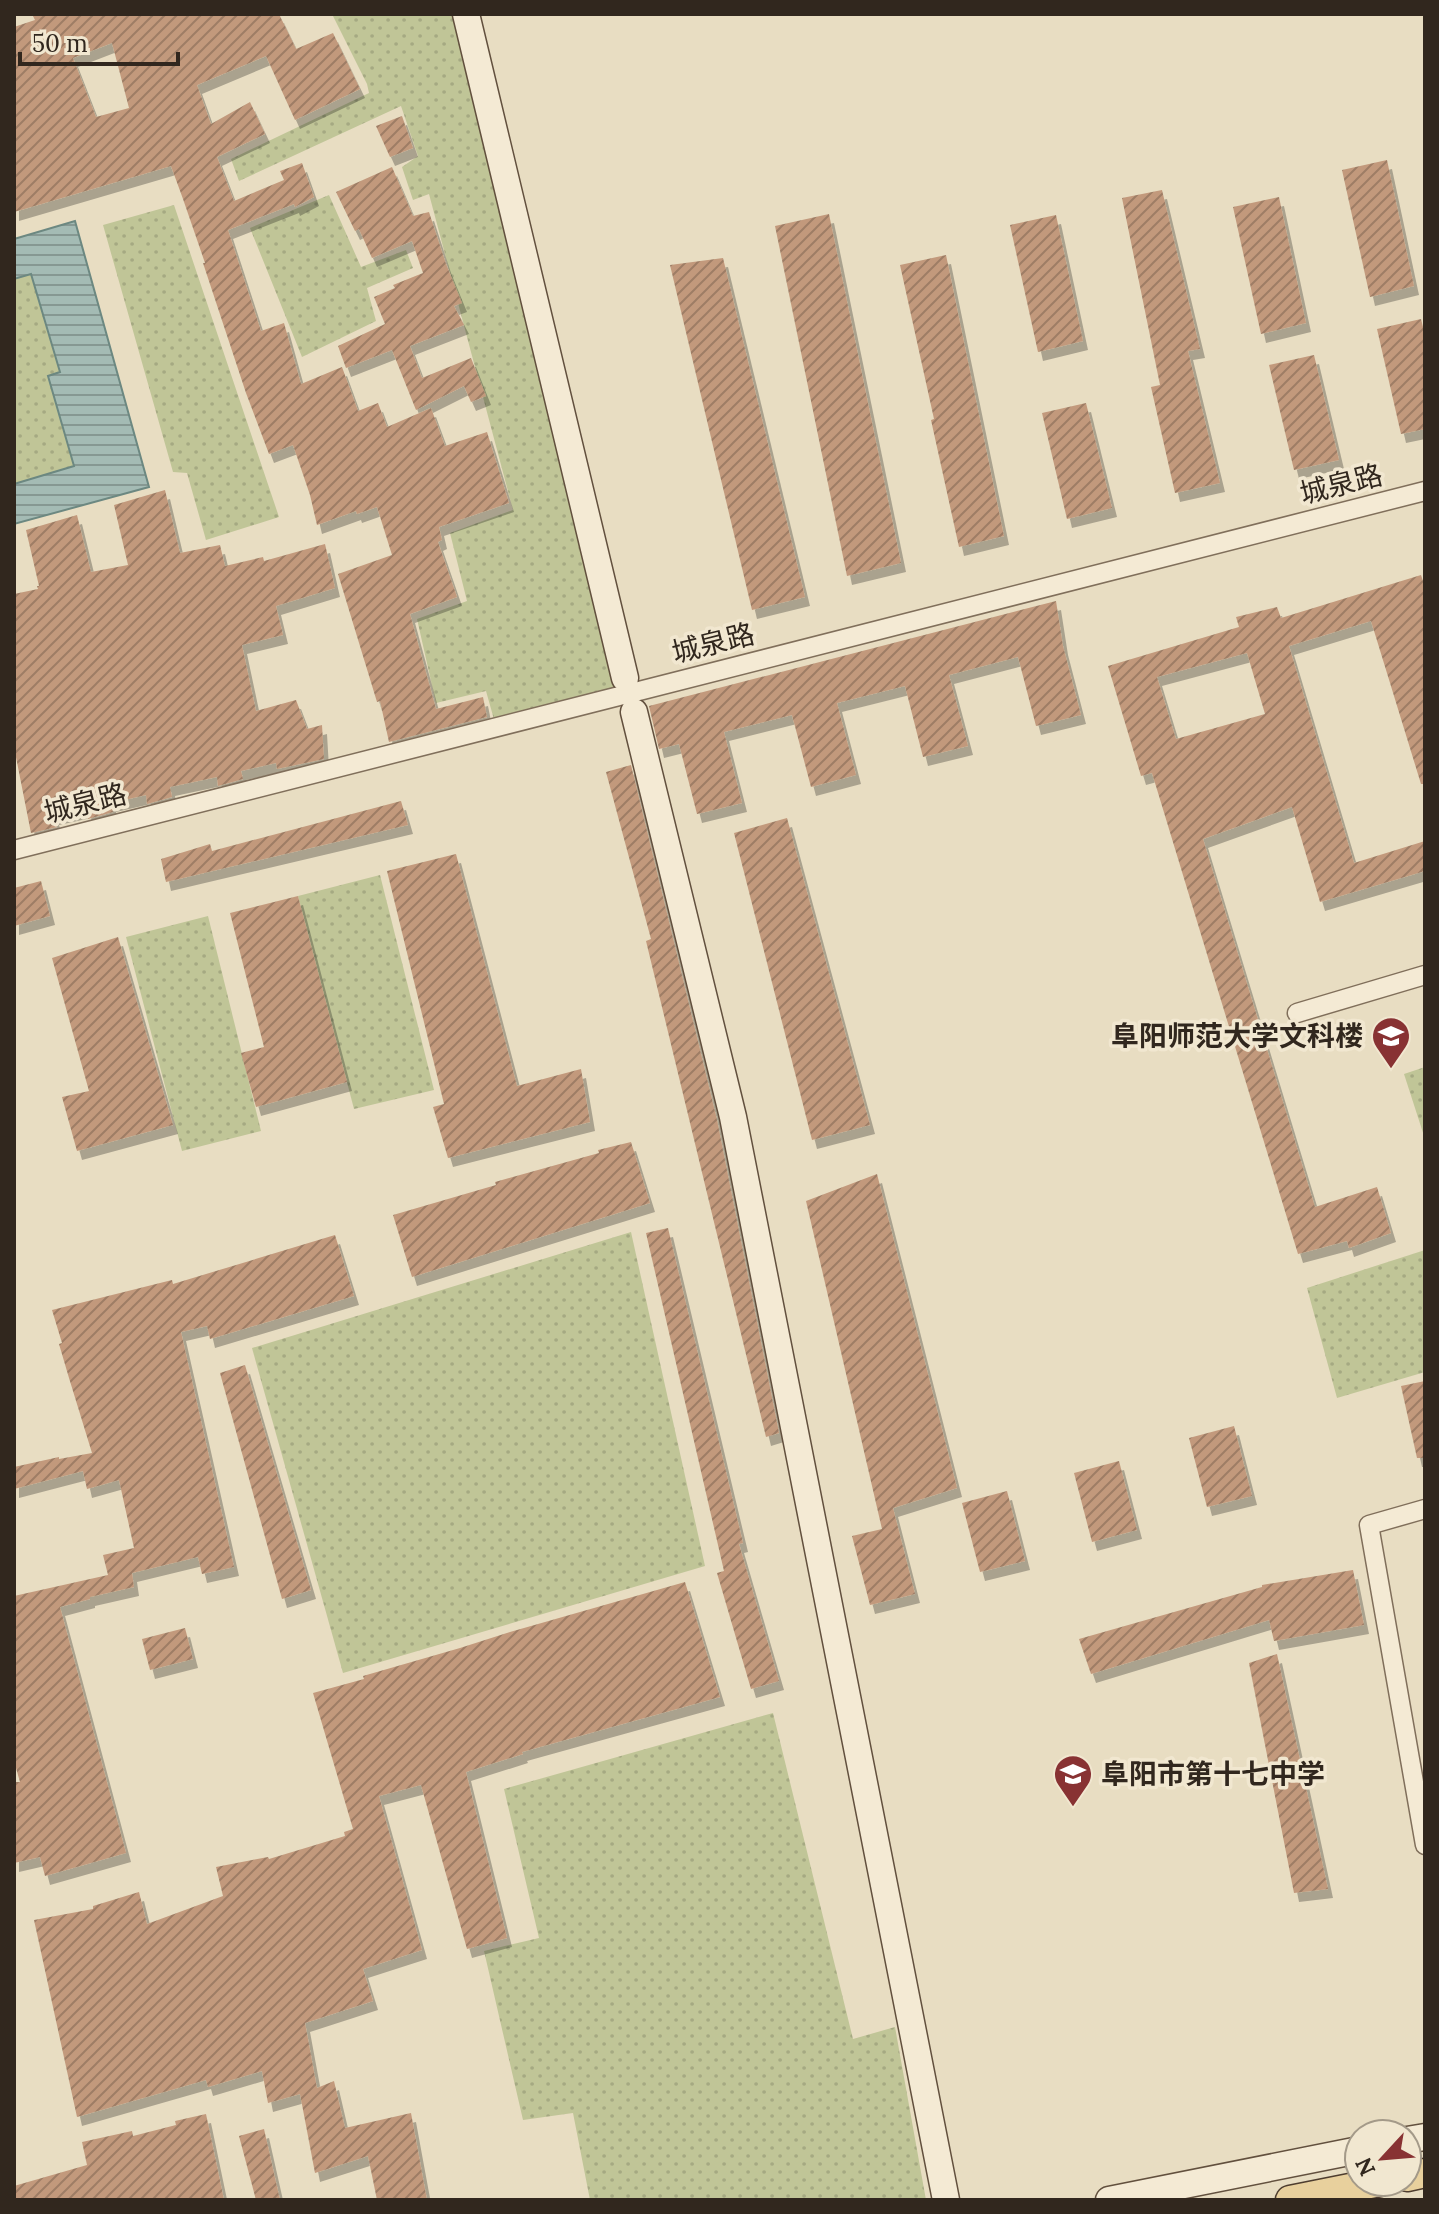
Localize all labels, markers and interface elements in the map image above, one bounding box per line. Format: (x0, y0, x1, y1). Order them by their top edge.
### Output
scale bar (20, 16, 178, 66)
text: 50 m (32, 28, 88, 59)
street label: 城泉路 (1296, 456, 1386, 512)
street label: 城泉路 (668, 615, 758, 671)
street label: 城泉路 (40, 775, 130, 831)
school or university icon: 阜阳师范大学文科楼 (1370, 1015, 1412, 1070)
place label: 阜阳师范大学文科楼 (1111, 1018, 1363, 1054)
school or university icon: 阜阳市第十七中学 (1052, 1753, 1094, 1808)
place label: 阜阳市第十七中学 (1101, 1756, 1325, 1792)
north arrow (1343, 2118, 1423, 2198)
text: N (1349, 2153, 1381, 2181)

